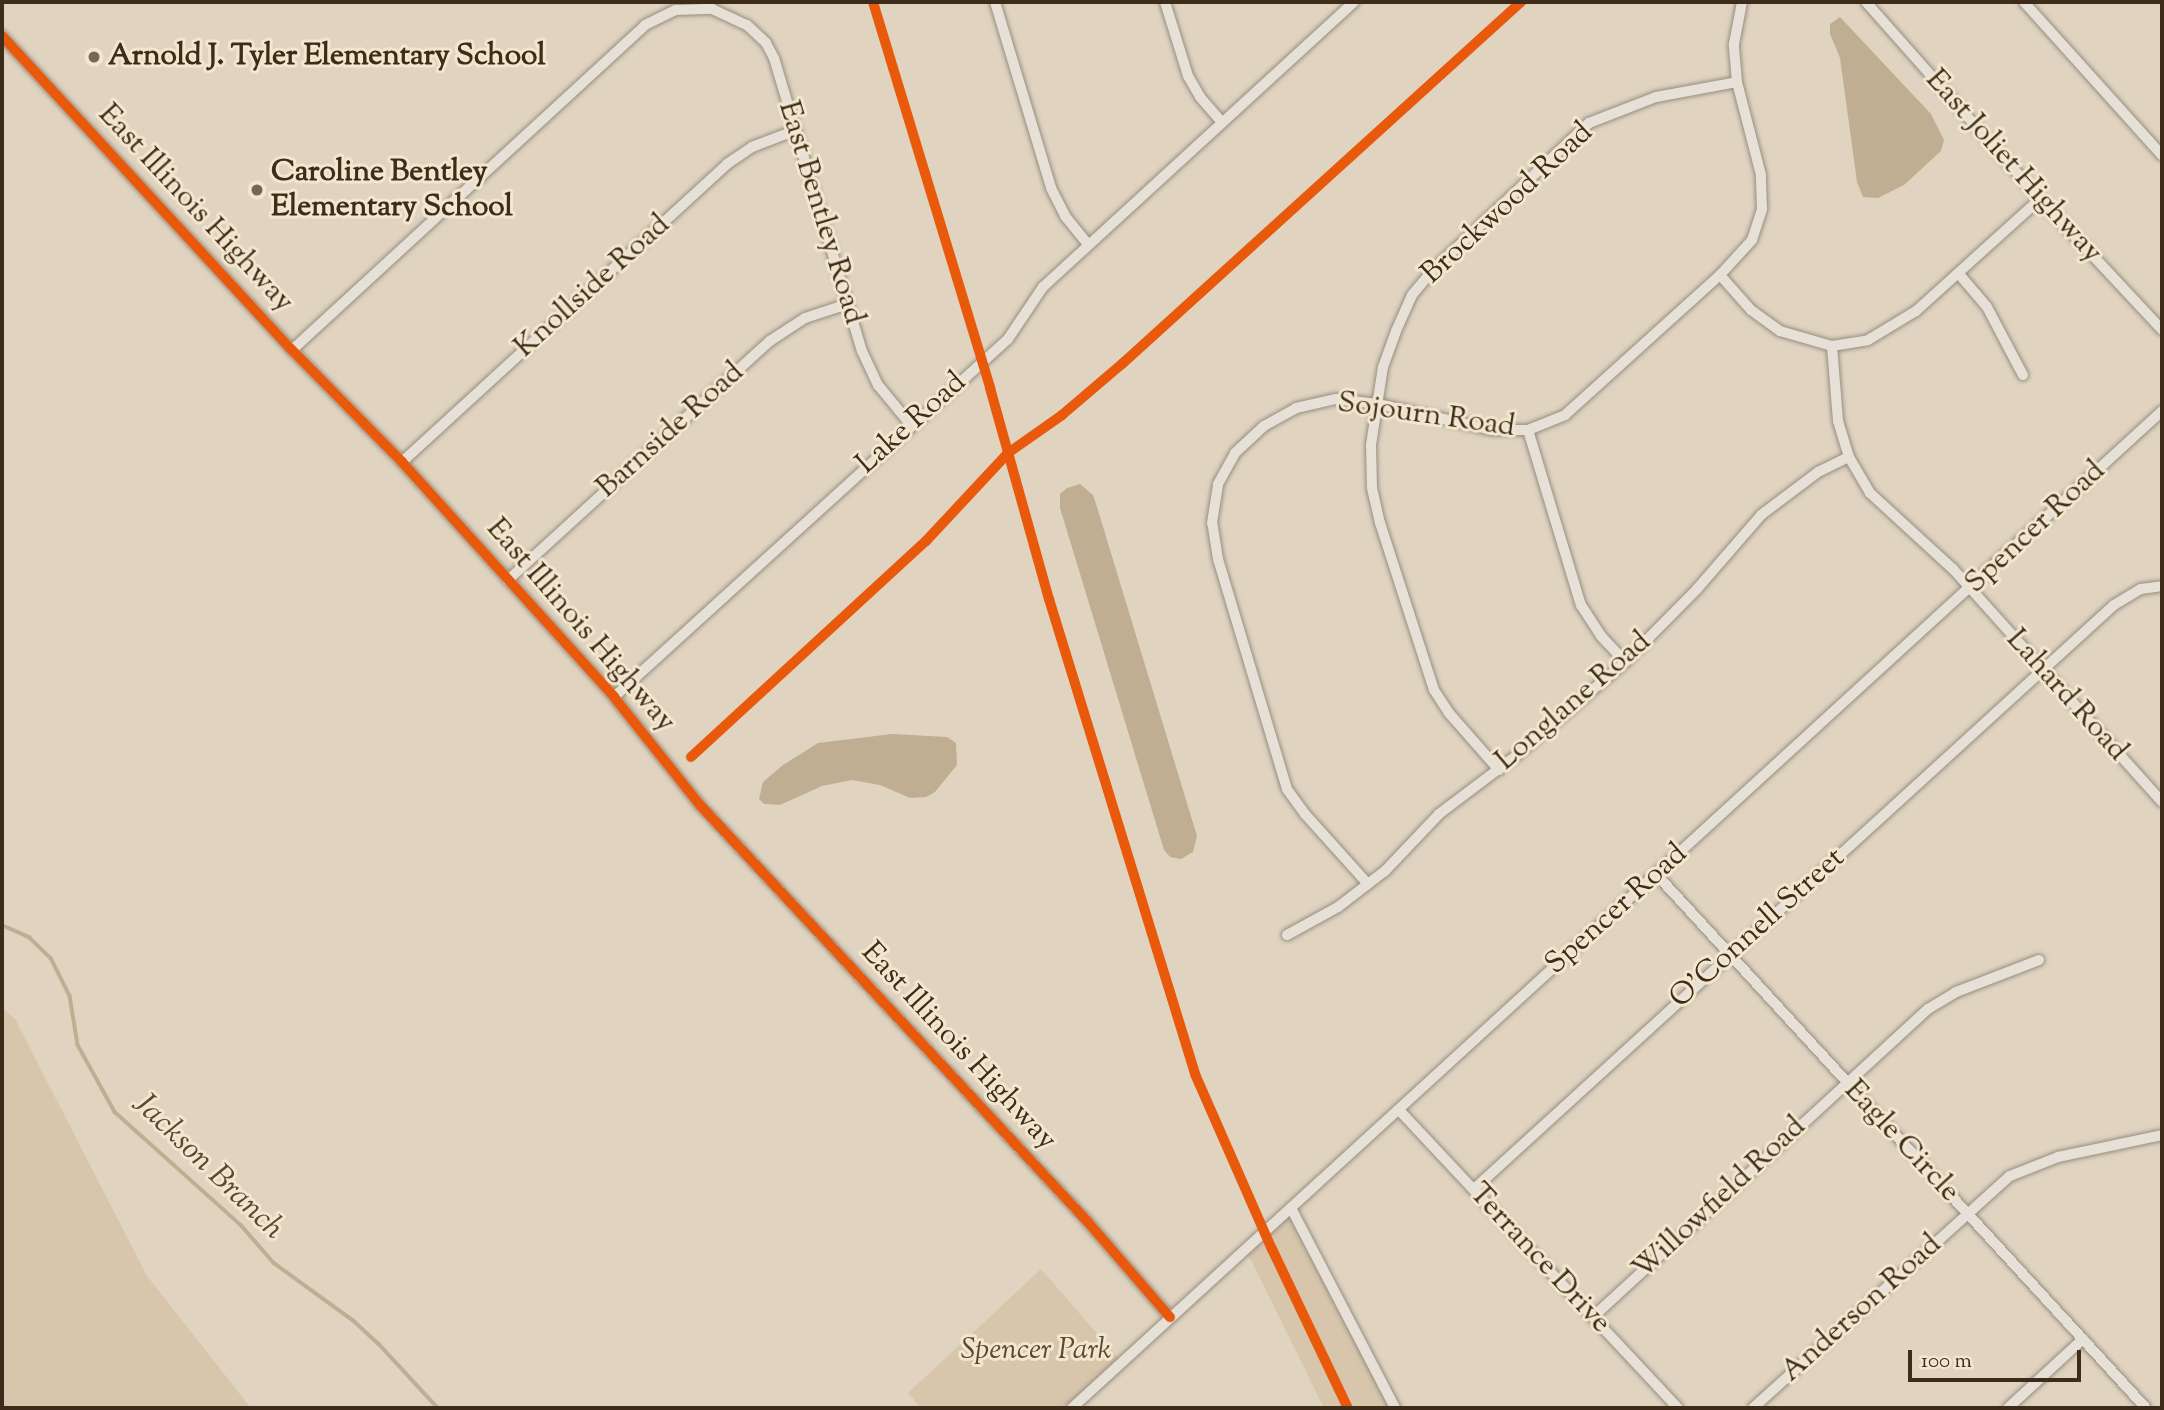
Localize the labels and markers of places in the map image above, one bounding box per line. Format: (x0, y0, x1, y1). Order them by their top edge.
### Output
place label: Arnold J. Tyler Elementary School (108, 39, 546, 75)
marker: Arnold J. Tyler Elementary School (86, 49, 102, 65)
place label: Caroline Bentley Elementary School (271, 155, 513, 226)
marker: Caroline Bentley Elementary School (249, 182, 265, 198)

